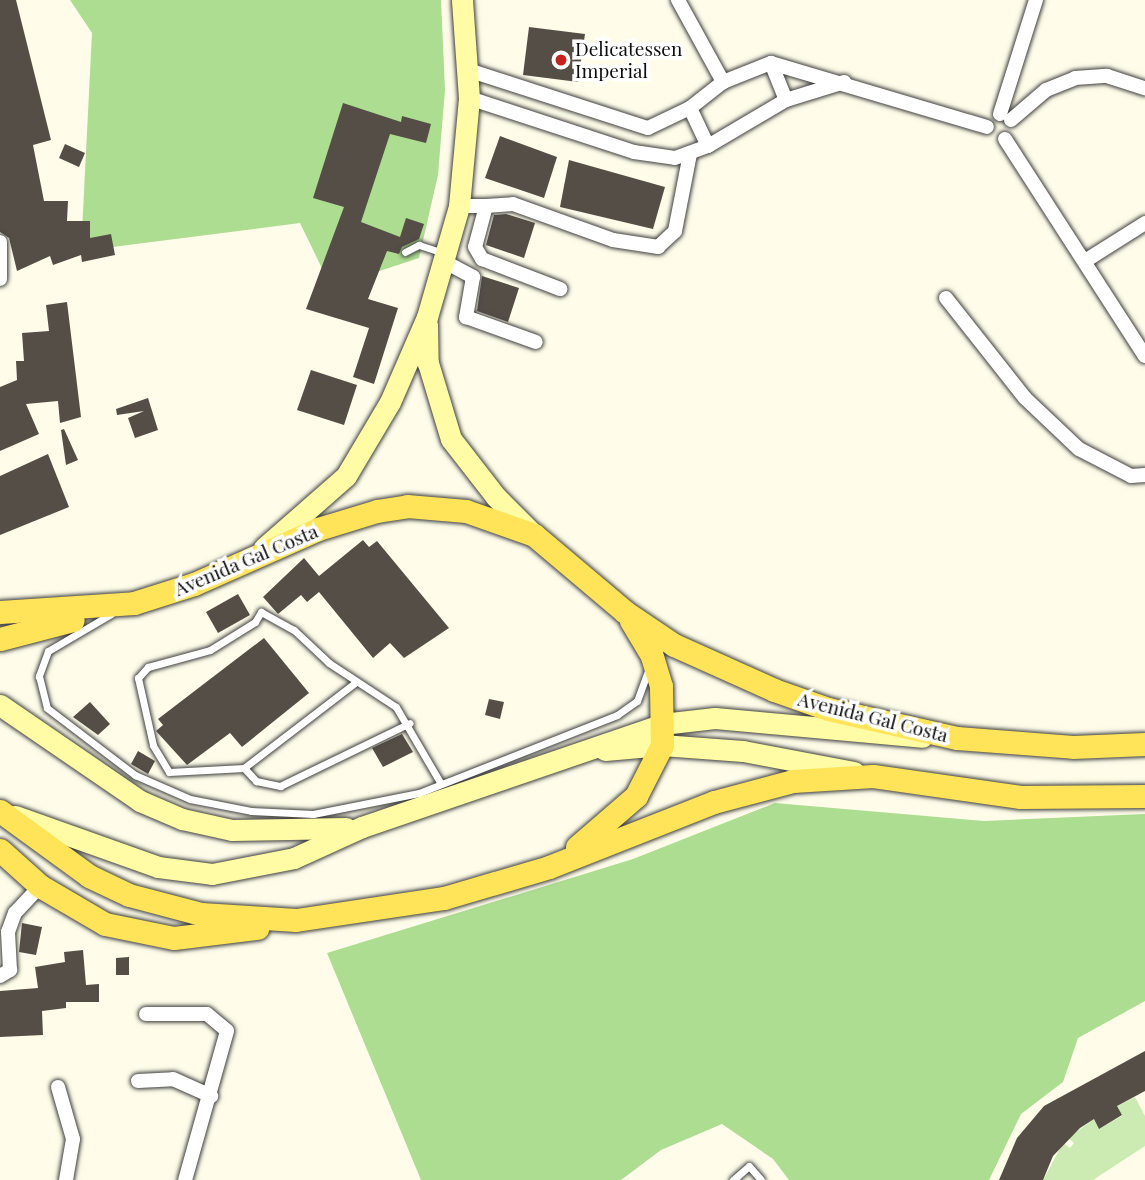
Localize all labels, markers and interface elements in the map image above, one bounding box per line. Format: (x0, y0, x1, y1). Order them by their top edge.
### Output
place label: Delicatessen Imperial (575, 38, 682, 82)
marker: Delicatessen Imperial (553, 52, 569, 68)
street label: Avenida Gal Costa (171, 519, 321, 601)
street label: Avenida Gal Costa (796, 687, 950, 747)

